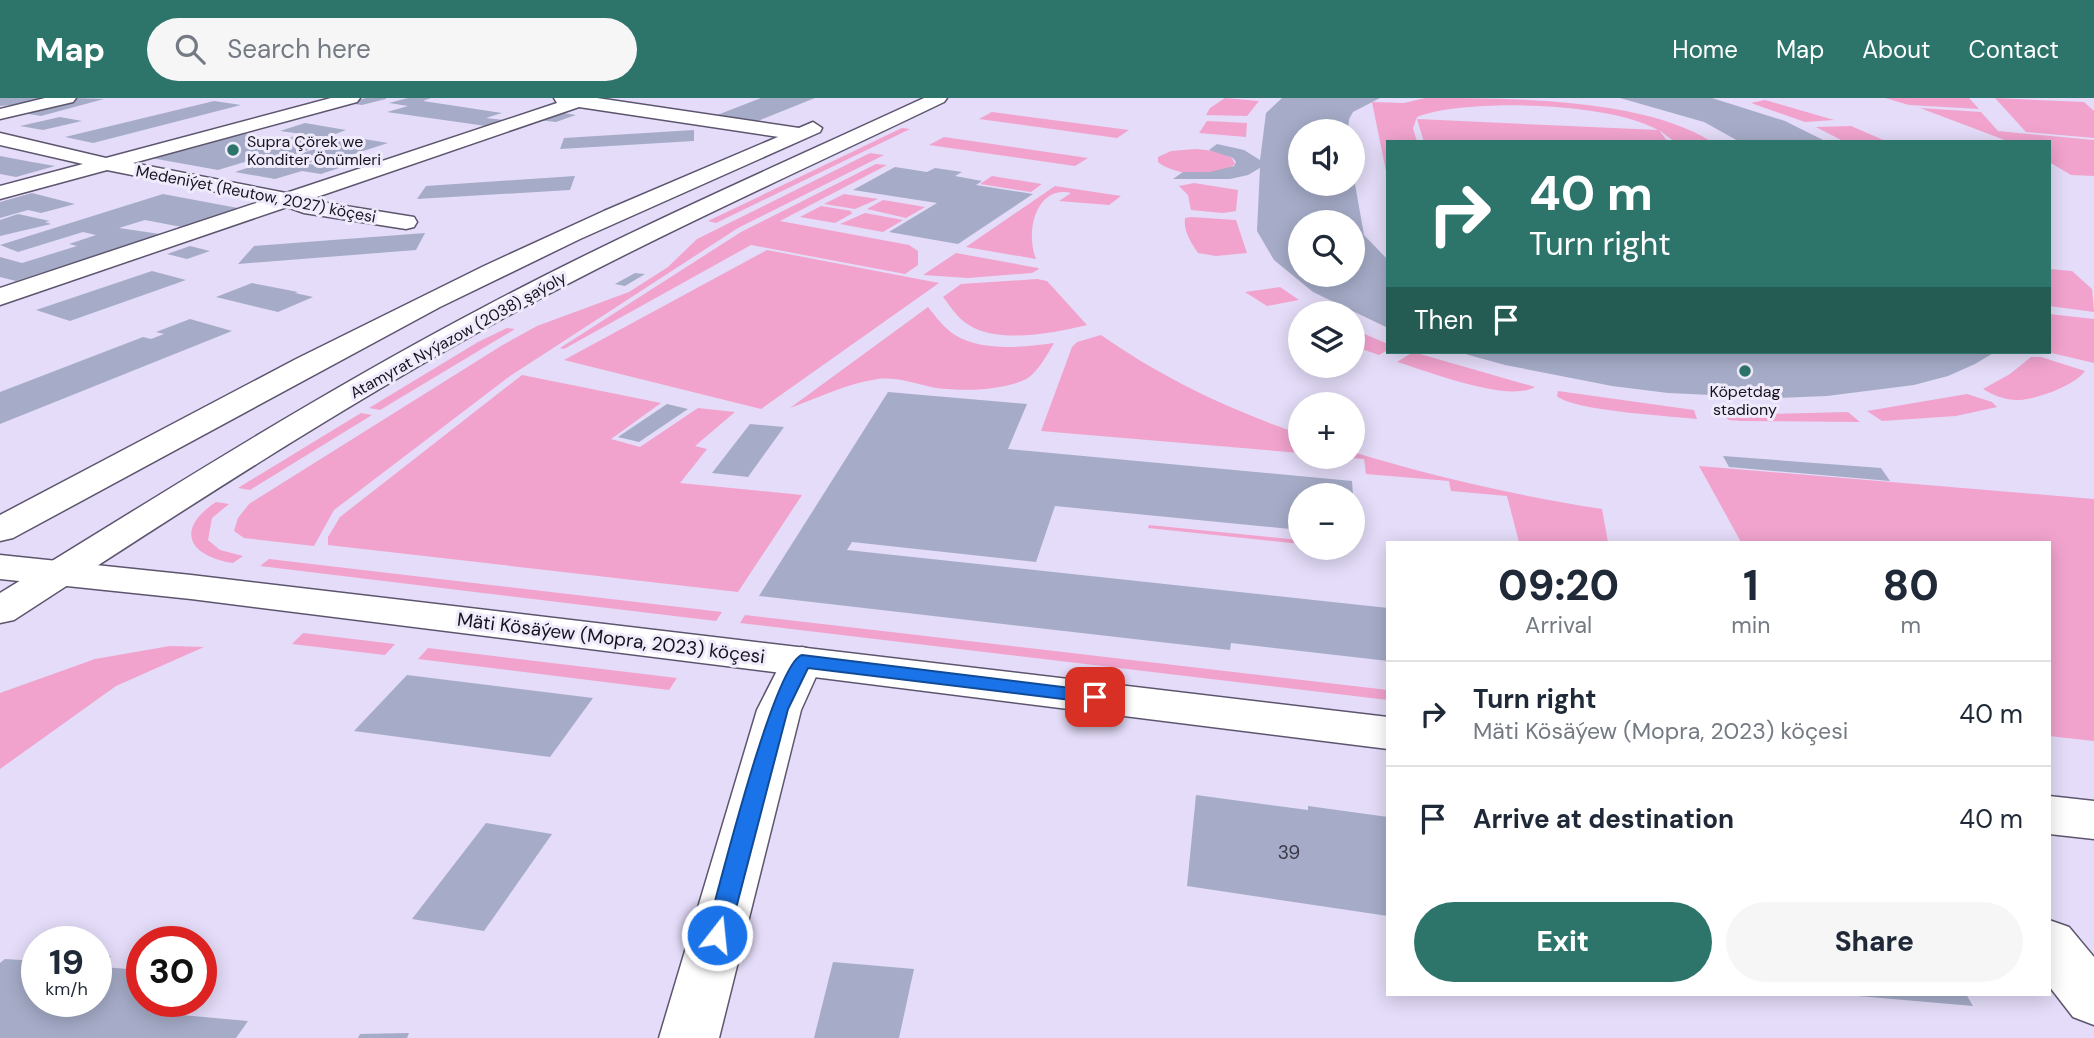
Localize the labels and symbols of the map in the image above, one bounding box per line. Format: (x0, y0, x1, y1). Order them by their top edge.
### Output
place label: Supra Çörek we Konditer Önümleri (247, 131, 381, 170)
marker: Supra Çörek we Konditer Önümleri (225, 142, 241, 158)
street label: Medeniýet (Reutow, 2027) köçesi (134, 160, 378, 228)
street label: Atamyrat Nyýazow (2038) şaýoly (346, 267, 570, 403)
marker: Köpetdag stadiony (1737, 363, 1753, 379)
place label: Köpetdag stadiony (1710, 381, 1780, 420)
street label: Mäti Kösäýew (Mopra, 2023) köçesi (456, 607, 766, 669)
pin (1065, 667, 1125, 727)
house number: 39 (1278, 840, 1300, 865)
position arrow (680, 898, 754, 972)
speed limit sign: 30 (126, 926, 217, 1017)

